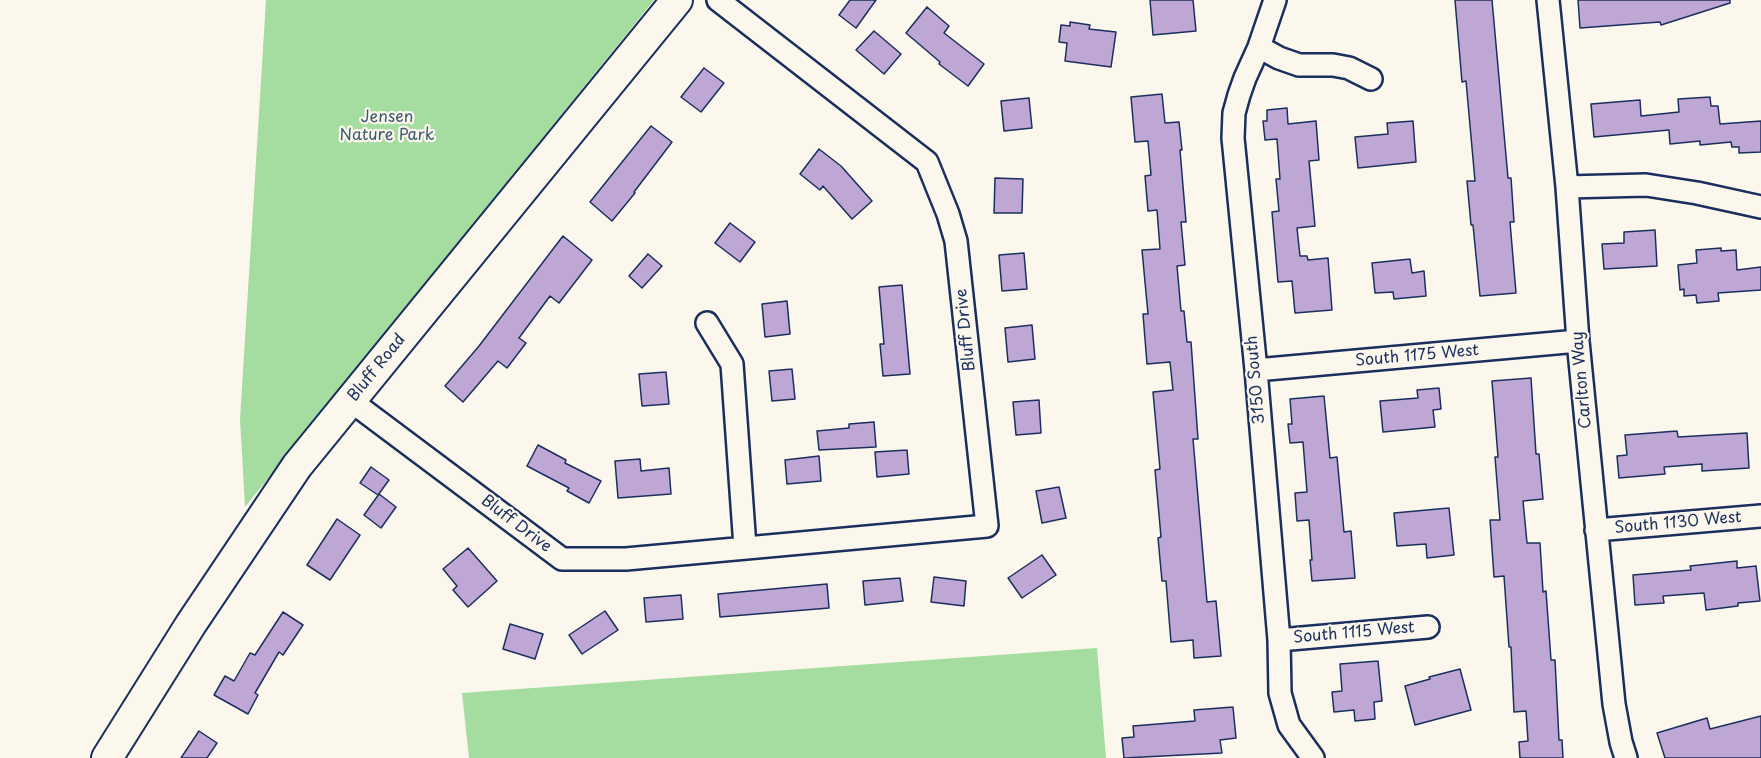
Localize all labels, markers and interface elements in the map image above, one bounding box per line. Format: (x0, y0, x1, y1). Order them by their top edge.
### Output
park label: Jensen Nature Park (340, 108, 434, 146)
street label: Bluff Drive (952, 288, 980, 372)
street label: Carlton Way (1568, 330, 1596, 430)
street label: Bluff Road (344, 331, 410, 405)
street label: 3150 South (1243, 335, 1269, 425)
street label: South 1175 West (1354, 341, 1480, 371)
street label: Bluff Drive (477, 491, 555, 557)
street label: South 1130 West (1614, 508, 1742, 538)
street label: South 1115 West (1293, 618, 1415, 648)

